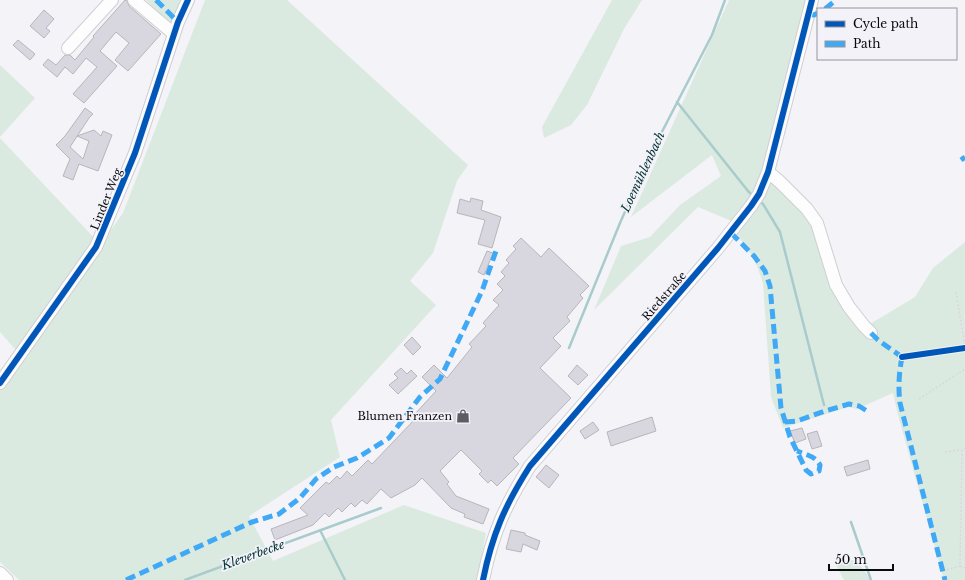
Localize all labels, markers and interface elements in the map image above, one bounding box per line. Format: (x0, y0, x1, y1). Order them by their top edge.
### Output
legend (817, 8, 957, 60)
text: Cycle path (853, 16, 918, 31)
text: Path (853, 36, 881, 51)
water label: Loemühlenbach (617, 129, 668, 215)
street label: Linder Weg (87, 166, 125, 232)
street label: Riedstraße (639, 269, 689, 323)
shop icon: Blumen Franzen (455, 408, 471, 424)
place label: Blumen Franzen (358, 409, 452, 423)
water label: Kleverbecke (218, 536, 287, 573)
scale bar (829, 546, 893, 572)
text: 50 m (835, 552, 867, 567)

